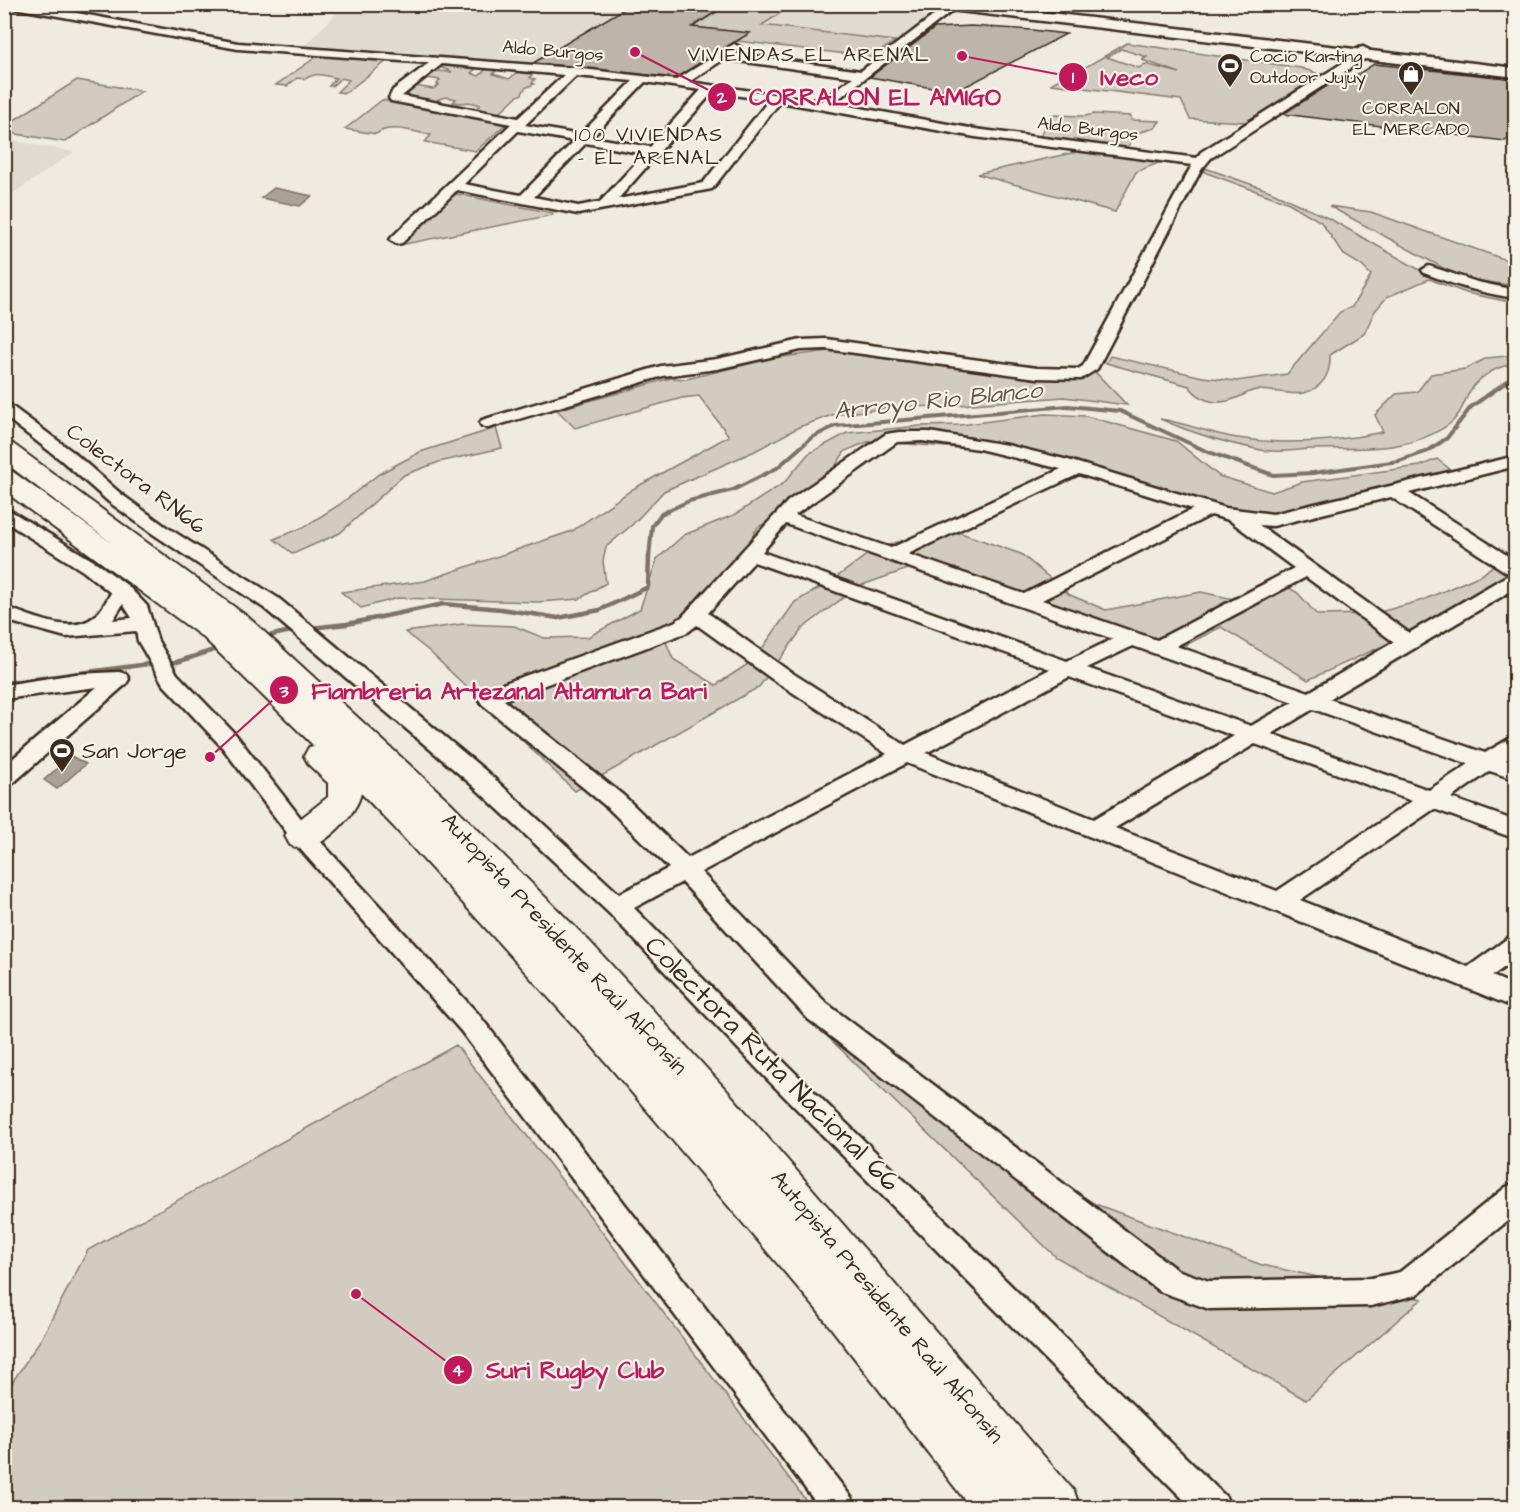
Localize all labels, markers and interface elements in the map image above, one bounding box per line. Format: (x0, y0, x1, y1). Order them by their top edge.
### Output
street label: Aldo Burgos (501, 34, 605, 69)
district label: VIVIENDAS EL ARENAL (688, 41, 930, 69)
place label: Cocio Karting Outdoor Jujuy (1250, 44, 1366, 91)
sports icon: Cocio Karting Outdoor Jujuy (1215, 51, 1245, 89)
callout: Iveco (1058, 56, 1170, 98)
shop icon: CORRALON EL MERCADO (1396, 59, 1426, 97)
text: Iveco (1100, 61, 1158, 95)
text: 1 (1072, 65, 1075, 90)
callout: CORRALON EL AMIGO (707, 76, 1013, 118)
text: CORRALON EL AMIGO (749, 81, 1001, 115)
text: 2 (716, 85, 728, 110)
place label: CORRALON EL MERCADO (1353, 96, 1469, 142)
street label: Aldo Burgos (1036, 110, 1140, 149)
district label: 100 VIVIENDAS - EL ARENAL (574, 121, 724, 172)
water label: Arroyo Rio Blanco (832, 373, 1045, 429)
street label: Colectora RN66 (60, 416, 212, 542)
callout: Fiambreria Artezanal Altamura Bari (269, 669, 719, 711)
text: Fiambreria Artezanal Altamura Bari (311, 675, 707, 709)
text: 3 (278, 679, 289, 704)
sports icon: San Jorge (47, 736, 77, 774)
place label: San Jorge (82, 736, 187, 768)
street label: Autopista Presidente Raúl Alfonsín (434, 806, 694, 1082)
street label: Colectora Ruta Nacional 66 (636, 928, 908, 1200)
street label: Autopista Presidente Raúl Alfonsín (763, 1164, 1011, 1450)
callout: Suri Rugby Club (443, 1349, 676, 1391)
text: Suri Rugby Club (485, 1354, 665, 1390)
text: 4 (452, 1358, 465, 1383)

